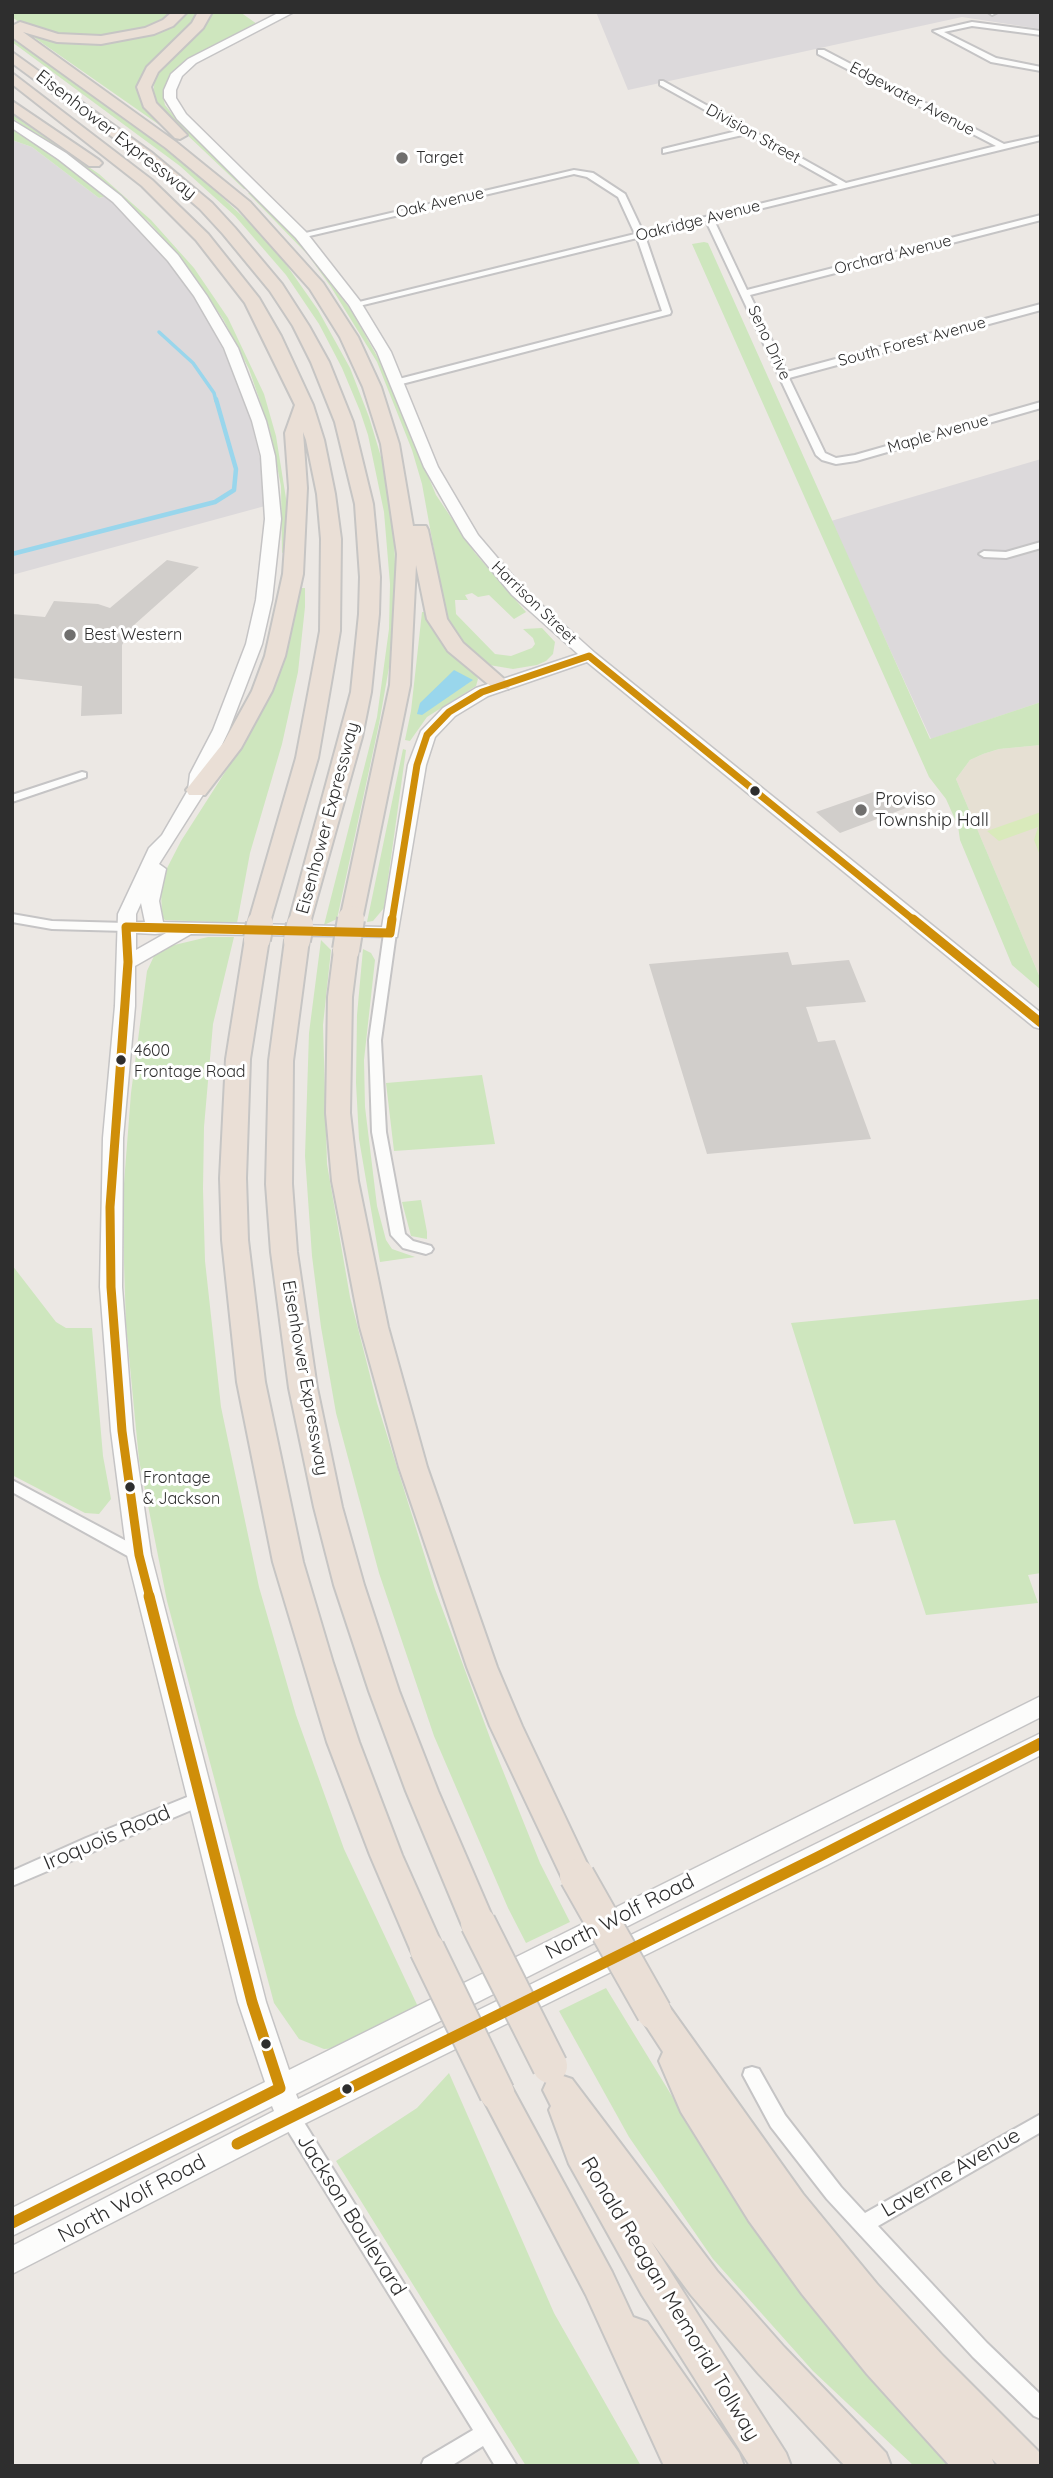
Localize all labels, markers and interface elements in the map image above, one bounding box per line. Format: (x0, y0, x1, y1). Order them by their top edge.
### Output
street label: Edgewater Avenue (846, 58, 978, 140)
street label: Eisenhower Expressway (31, 66, 201, 204)
street label: Division Street (703, 100, 803, 168)
place label: Target (416, 148, 464, 168)
marker: Target (394, 150, 410, 166)
street label: Oak Avenue (394, 184, 486, 222)
street label: Oakridge Avenue (634, 196, 762, 246)
street label: Orchard Avenue (833, 231, 953, 279)
street label: Seno Drive (743, 303, 795, 383)
street label: South Forest Avenue (836, 313, 988, 371)
street label: Maple Avenue (885, 410, 991, 458)
street label: Harrison Street (487, 557, 581, 649)
place label: Best Western (84, 625, 182, 645)
marker: Best Western (62, 627, 78, 643)
street label: Eisenhower Expressway (292, 720, 364, 916)
unlabelled marker (748, 784, 762, 798)
place label: Proviso Township Hall (875, 789, 989, 832)
marker: Proviso Township Hall (853, 802, 869, 818)
place label: 4600 Frontage Road (134, 1041, 246, 1079)
marker: 4600 Frontage Road (114, 1053, 128, 1067)
street label: Eisenhower Expressway (277, 1279, 333, 1477)
place label: Frontage & Jackson (143, 1468, 220, 1506)
marker: Frontage & Jackson (123, 1480, 137, 1494)
street label: Iroquois Road (40, 1800, 174, 1876)
street label: North Wolf Road (541, 1869, 699, 1965)
unlabelled marker (259, 2037, 273, 2051)
unlabelled marker (340, 2082, 354, 2096)
street label: Laverne Avenue (877, 2123, 1025, 2223)
street label: Jackson Boulevard (291, 2129, 411, 2301)
street label: North Wolf Road (54, 2149, 210, 2249)
street label: Ronald Reagan Memorial Tollway (575, 2153, 765, 2445)

